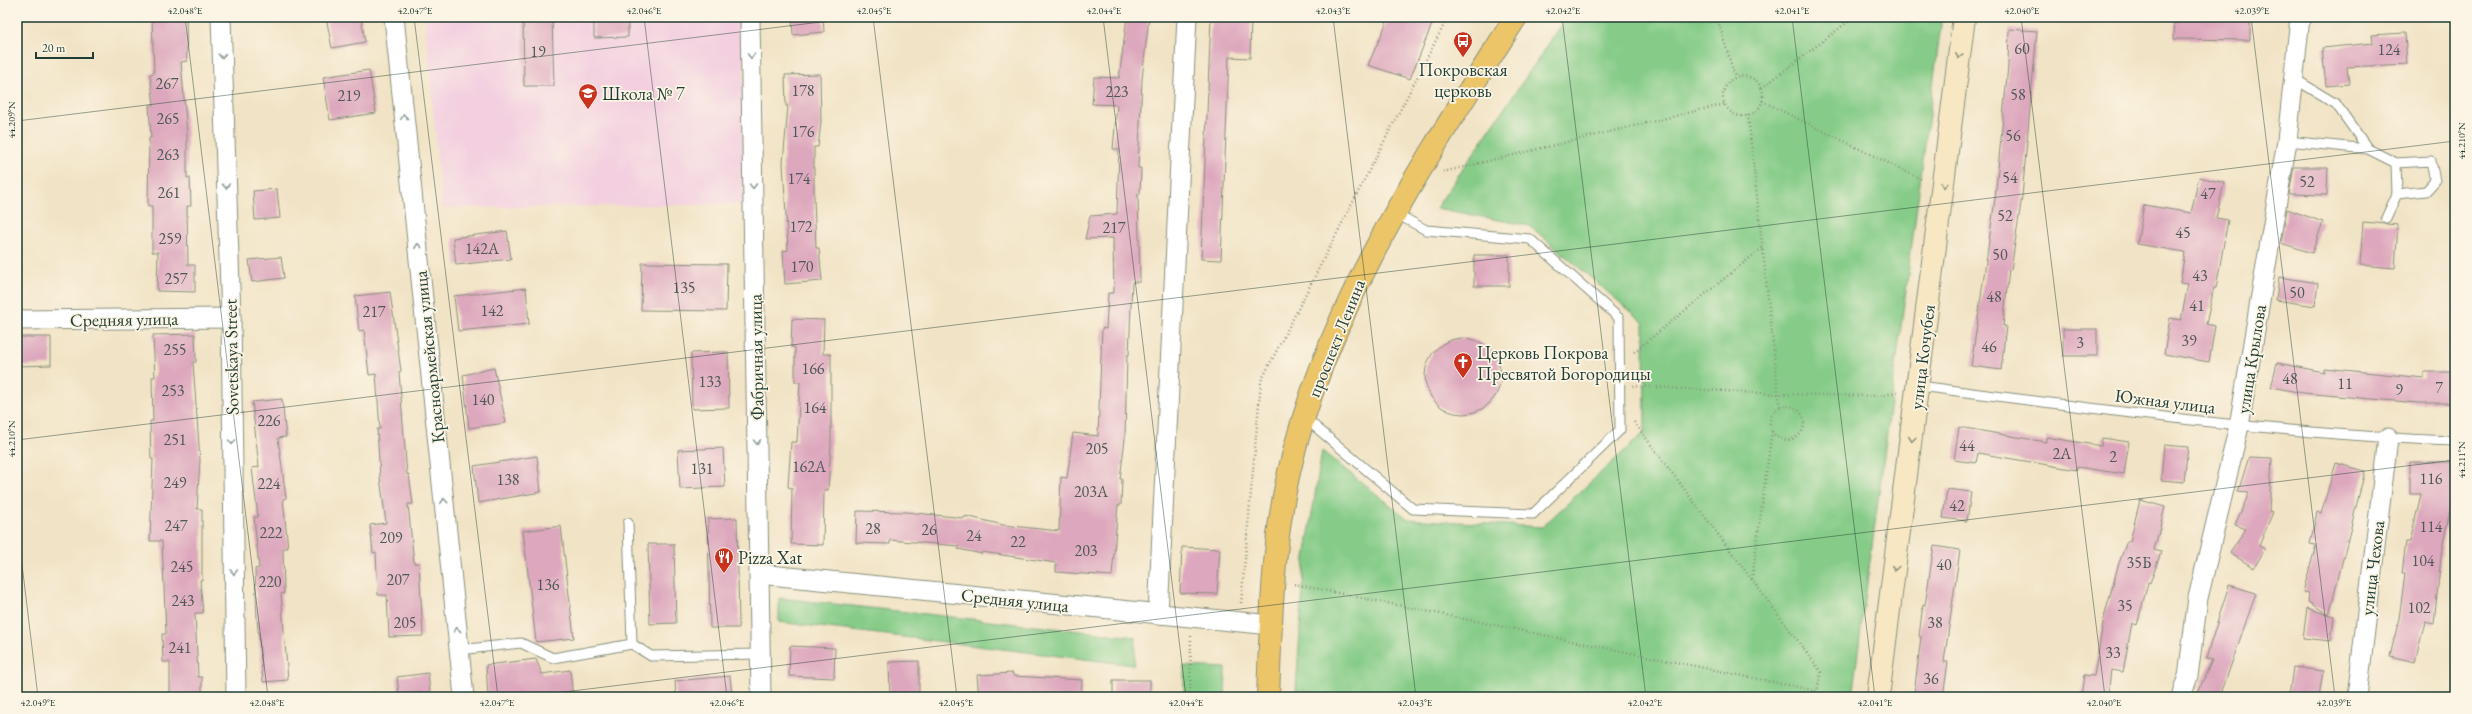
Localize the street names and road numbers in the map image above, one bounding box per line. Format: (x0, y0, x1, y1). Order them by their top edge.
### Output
street label: Красноармейская улица (408, 269, 450, 444)
street label: проспект Ленина (1302, 275, 1370, 400)
street label: Фабричная улица (743, 293, 769, 420)
street label: Sovetskaya Street (218, 298, 244, 415)
street label: улица Крылова (2231, 302, 2271, 415)
street label: улица Кочубея (1904, 303, 1940, 411)
street label: Средняя улица (70, 307, 179, 331)
street label: Южная улица (2113, 383, 2218, 419)
street label: улица Чехова (2355, 518, 2389, 617)
street label: Средняя улица (960, 583, 1071, 617)

